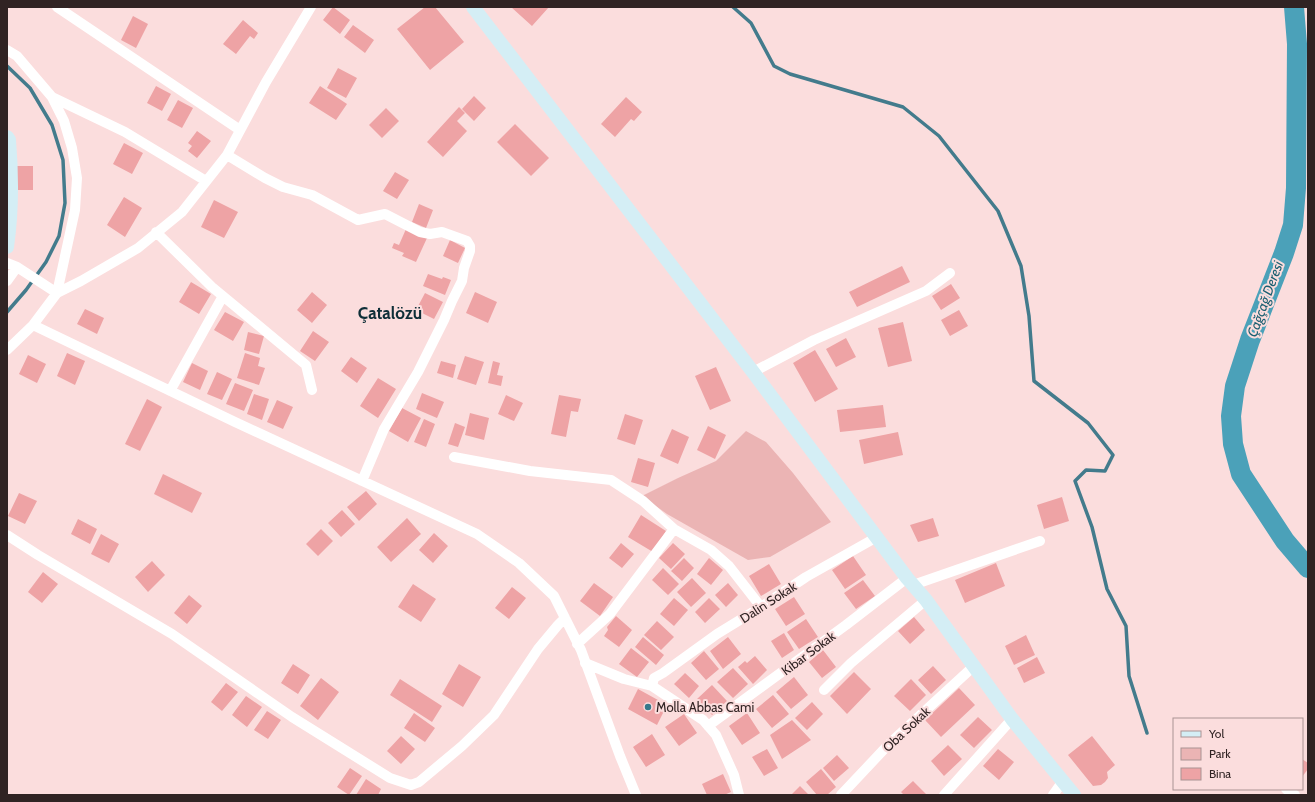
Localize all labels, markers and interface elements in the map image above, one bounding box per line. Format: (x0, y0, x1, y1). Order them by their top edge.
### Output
water label: Çağçağ Deresi (1243, 258, 1287, 339)
district label: Çatalözü (358, 303, 422, 323)
street label: Dalin Sokak (737, 578, 799, 626)
street label: Kibar Sokak (778, 627, 838, 678)
place label: Molla Abbas Cami (656, 699, 754, 715)
marker: Molla Abbas Cami (643, 702, 653, 712)
street label: Oba Sokak (879, 703, 933, 755)
legend (1173, 718, 1303, 790)
text: Yol (1208, 726, 1224, 741)
text: Park (1209, 746, 1231, 761)
text: Bina (1209, 766, 1231, 781)

